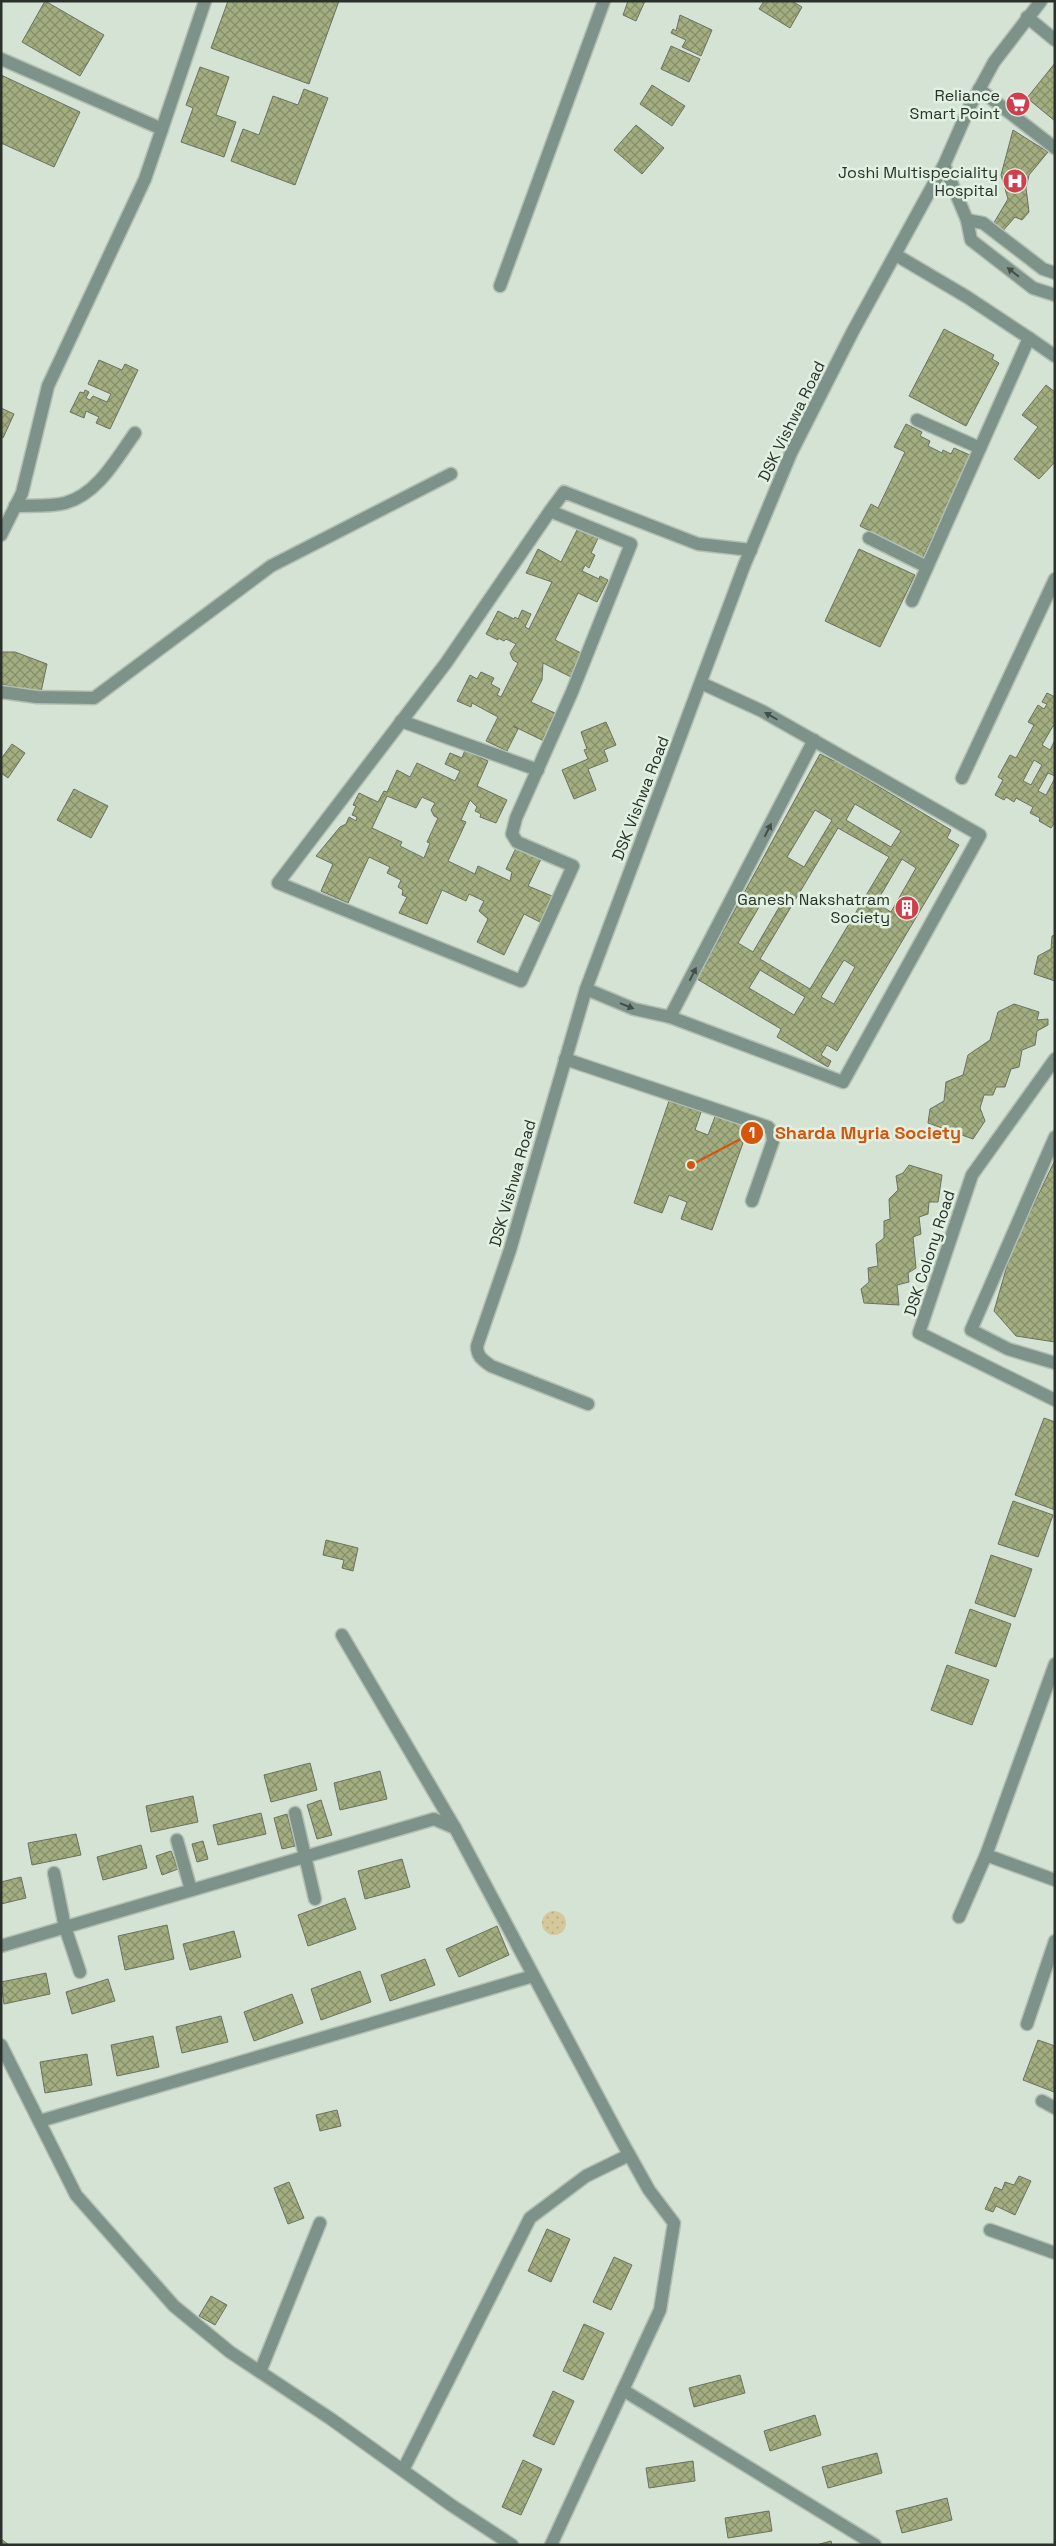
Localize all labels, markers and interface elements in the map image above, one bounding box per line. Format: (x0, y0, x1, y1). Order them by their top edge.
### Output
place label: Reliance Smart Point (910, 85, 1000, 124)
supermarket icon: Reliance Smart Point (1005, 91, 1031, 117)
place label: Joshi Multispeciality Hospital (838, 162, 998, 201)
hospital icon: Joshi Multispeciality Hospital (1002, 168, 1028, 194)
one-way arrow (1007, 266, 1020, 277)
street label: DSK Vishwa Road (753, 358, 830, 485)
one-way arrow (765, 712, 778, 721)
street label: DSK Vishwa Road (607, 733, 674, 863)
one-way arrow (764, 822, 772, 837)
place label: Ganesh Nakshatram Society (737, 889, 890, 928)
building icon: Ganesh Nakshatram Society (894, 895, 920, 921)
one-way arrow (689, 967, 697, 981)
one-way arrow (620, 1003, 635, 1010)
callout: Sharda Myria Society (740, 1116, 971, 1149)
street label: DSK Vishwa Road (484, 1117, 541, 1249)
text: Sharda Myria Society (775, 1121, 961, 1144)
text: 1 (749, 1123, 755, 1142)
street label: DSK Colony Road (899, 1188, 960, 1319)

